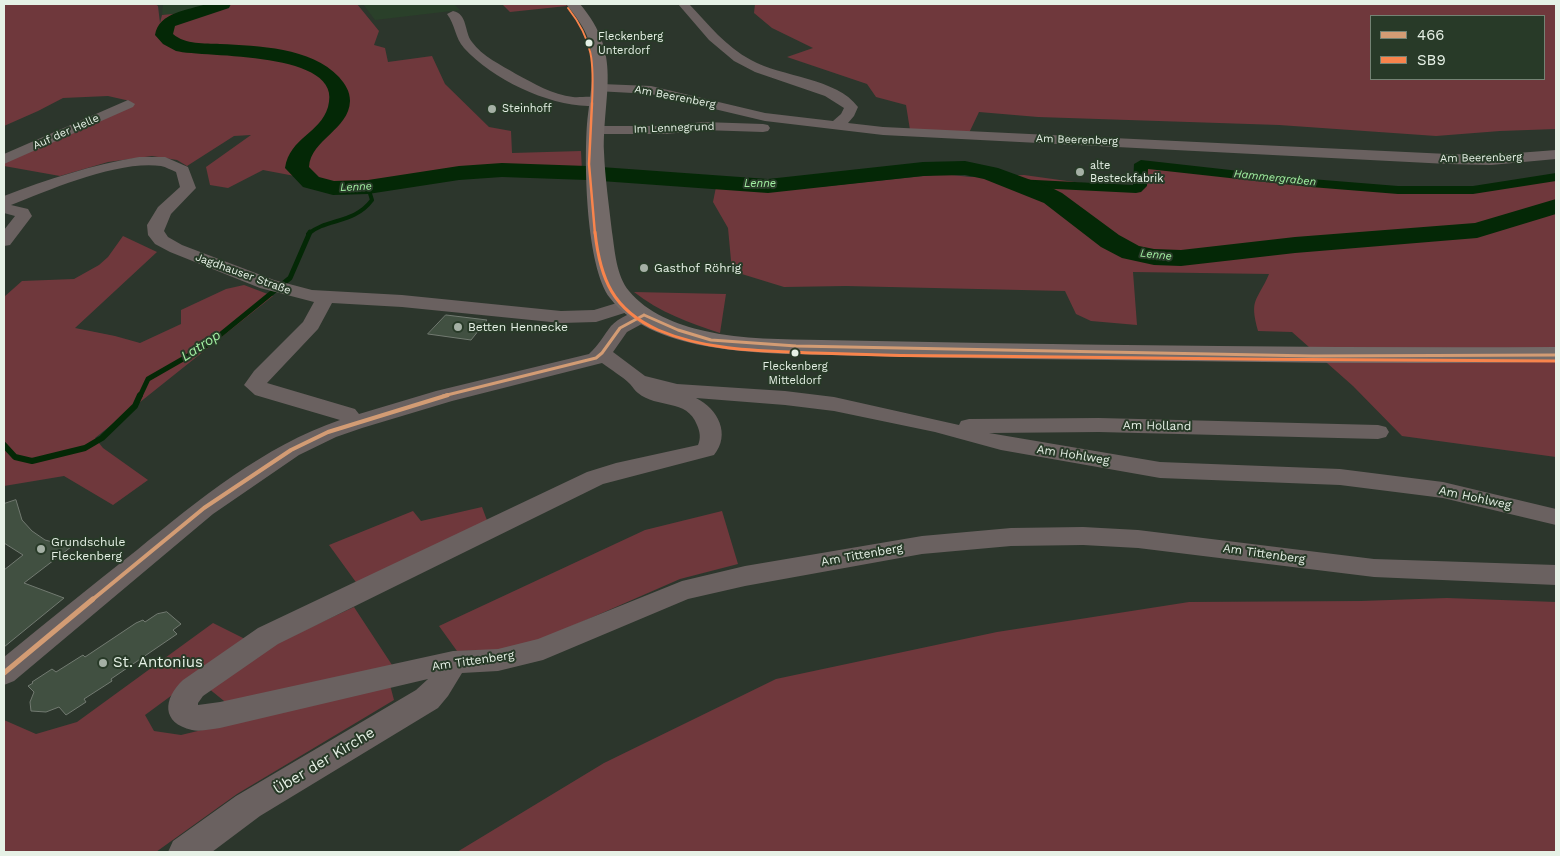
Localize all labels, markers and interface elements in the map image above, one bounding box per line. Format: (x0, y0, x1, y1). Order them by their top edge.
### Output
legend (1370, 15, 1545, 80)
text: 466 (1417, 26, 1444, 44)
place label: Fleckenberg Unterdorf (598, 30, 663, 56)
marker: Fleckenberg Unterdorf (584, 38, 594, 48)
text: SB9 (1417, 51, 1446, 69)
street label: Am Beerenberg (633, 83, 717, 111)
place label: Steinhoff (502, 102, 552, 116)
marker: Steinhoff (486, 103, 498, 115)
street label: Auf der Helle (31, 112, 101, 152)
street label: Im Lennegrund (633, 120, 715, 136)
street label: Am Beerenberg (1036, 132, 1118, 148)
street label: Am Beerenberg (1440, 151, 1522, 165)
place label: alte Besteckfabrik (1090, 159, 1163, 185)
marker: alte Besteckfabrik (1074, 166, 1086, 178)
water label: Hammergraben (1233, 167, 1317, 189)
water label: Lenne (744, 177, 776, 191)
water label: Lenne (340, 180, 372, 194)
water label: Lenne (1139, 247, 1173, 263)
street label: Jagdhauser Straße (193, 251, 293, 297)
place label: Gasthof Röhrig (654, 261, 741, 275)
marker: Gasthof Röhrig (638, 262, 650, 274)
place label: Betten Hennecke (468, 320, 568, 334)
marker: Betten Hennecke (452, 321, 464, 333)
water label: Latrop (178, 327, 224, 365)
marker: Fleckenberg Mitteldorf (790, 348, 800, 358)
place label: Fleckenberg Mitteldorf (762, 360, 828, 386)
street label: Am Holland (1123, 418, 1191, 434)
street label: Am Hohlweg (1036, 442, 1110, 468)
street label: Am Hohlweg (1438, 483, 1512, 513)
place label: Grundschule Fleckenberg (51, 535, 125, 563)
street label: Am Tittenberg (820, 541, 904, 569)
street label: Am Tittenberg (1222, 541, 1306, 567)
marker: Grundschule Fleckenberg (35, 543, 47, 555)
street label: Am Tittenberg (431, 648, 515, 674)
place label: St. Antonius (113, 654, 203, 672)
marker: St. Antonius (97, 657, 109, 669)
street label: Über der Kirche (270, 724, 378, 798)

